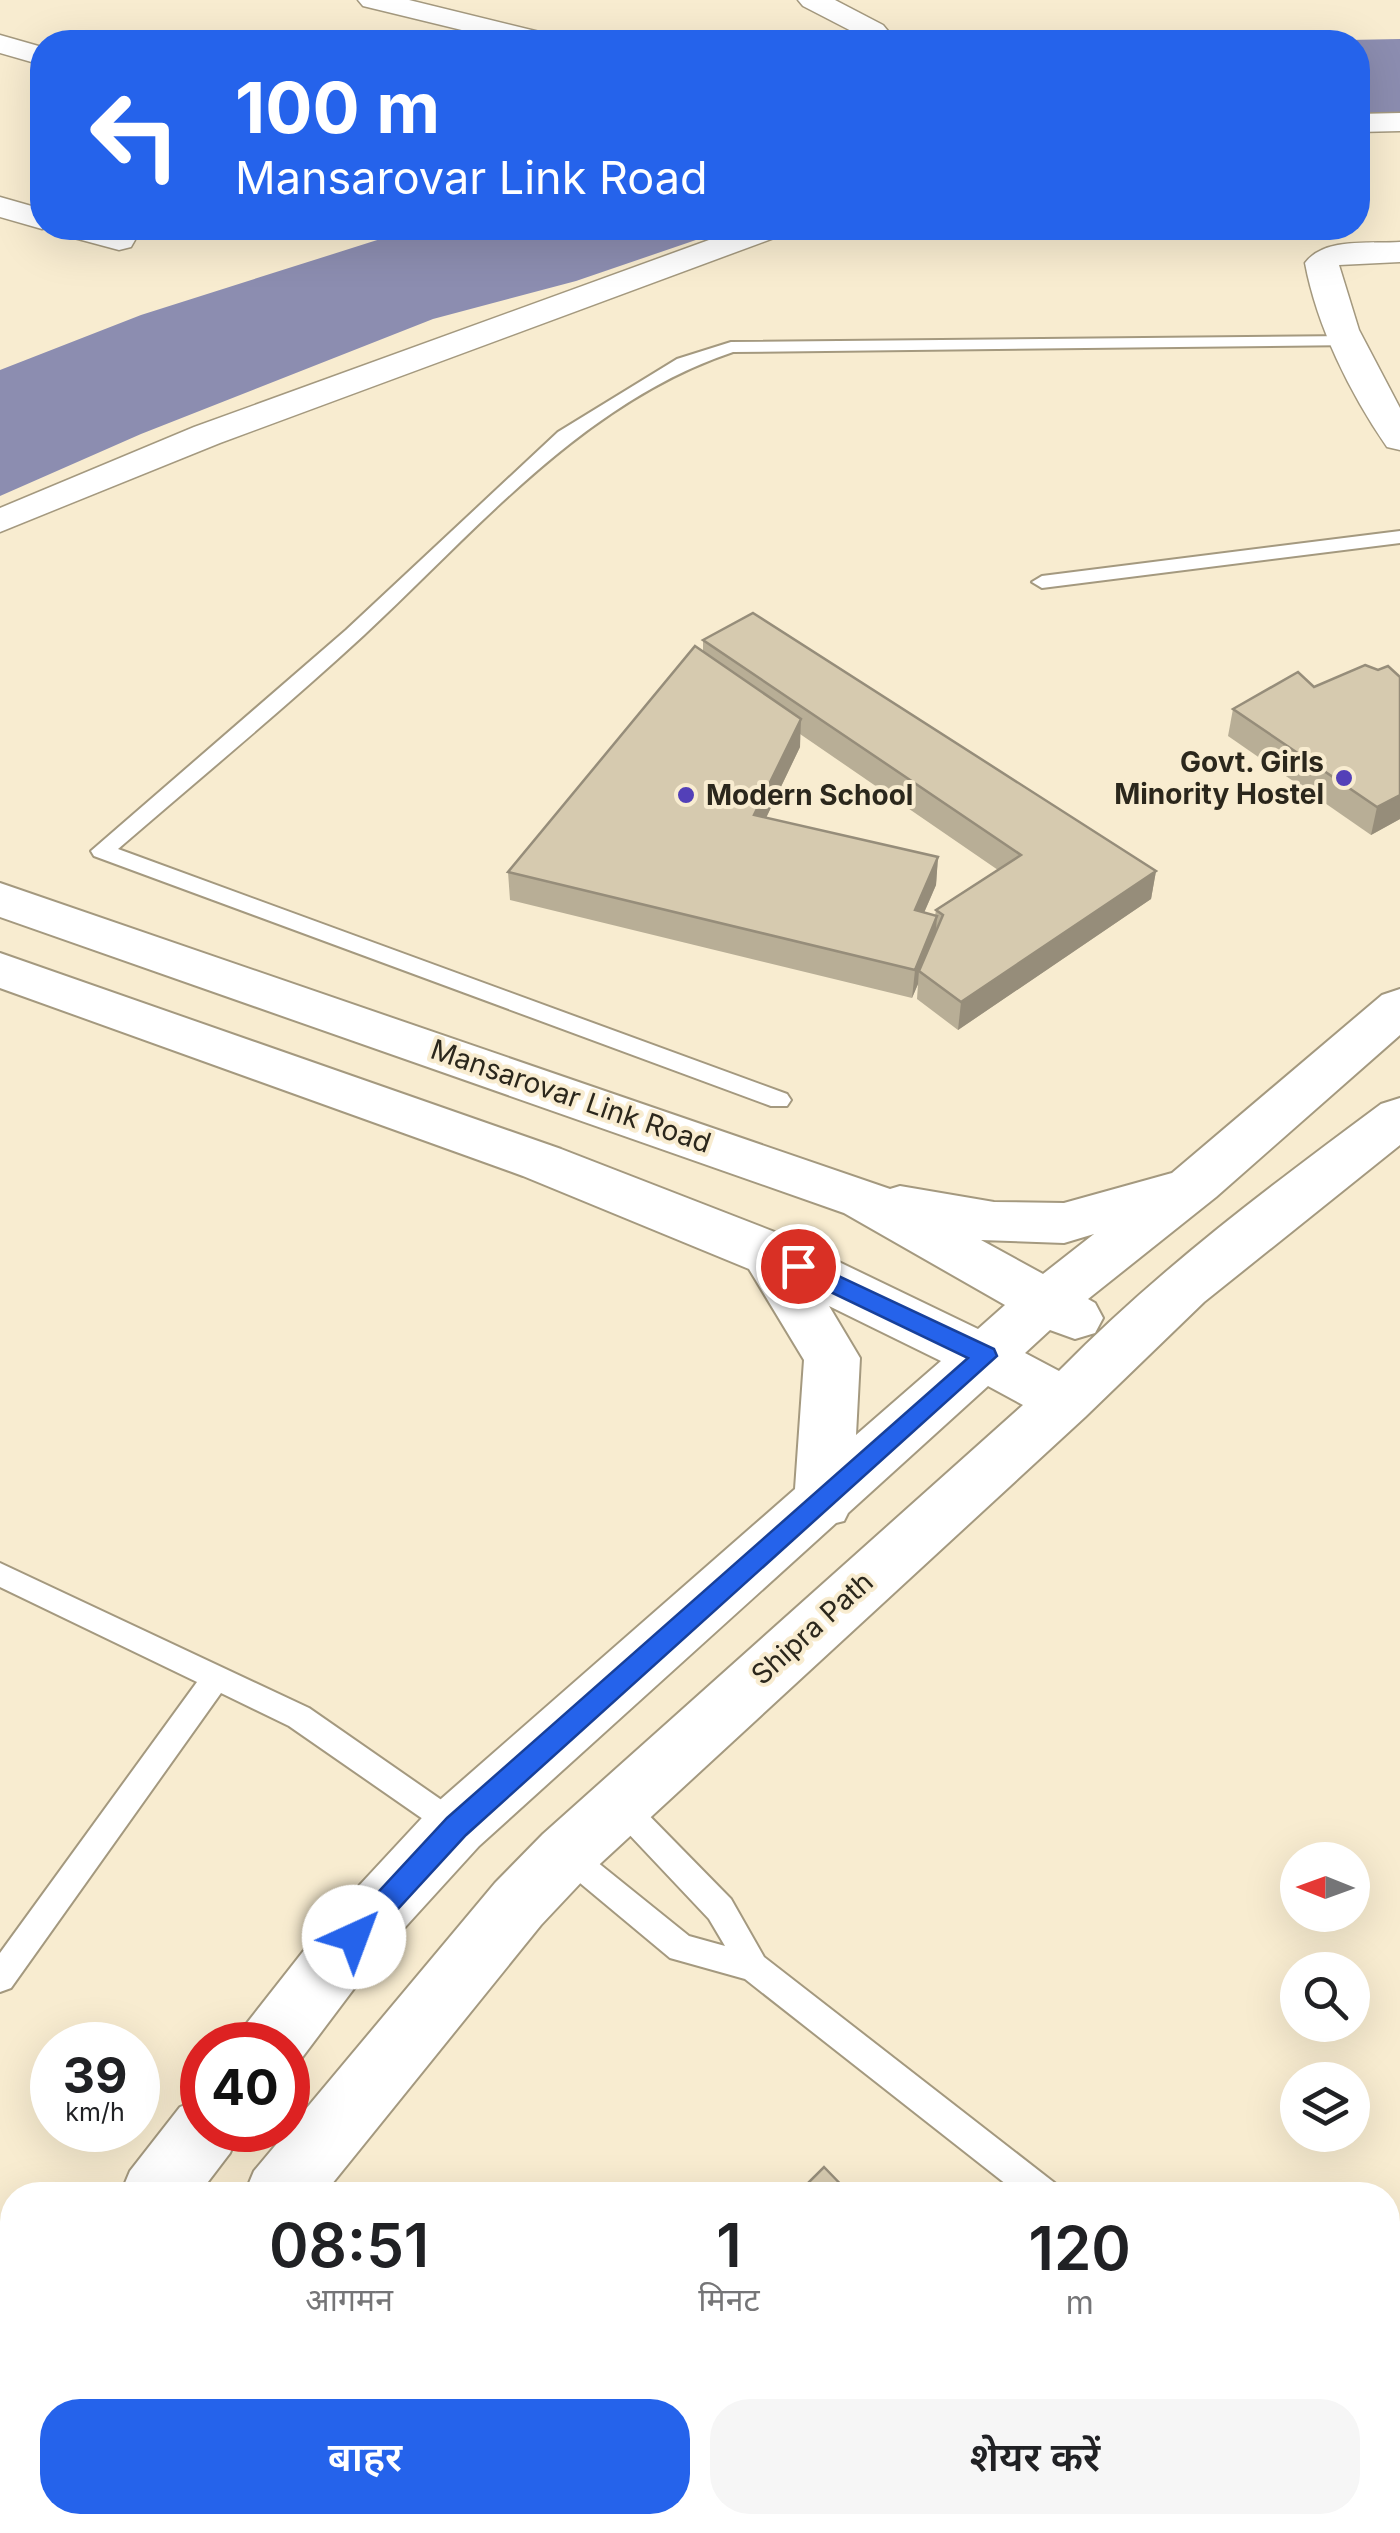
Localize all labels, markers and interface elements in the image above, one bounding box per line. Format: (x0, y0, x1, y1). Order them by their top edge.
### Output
text: 100 m (235, 65, 440, 150)
icon: left (70, 70, 200, 200)
text: Mansarovar Link Road (235, 150, 708, 205)
place label: Govt. Girls Minority Hostel (1114, 745, 1324, 811)
marker: Govt. Girls Minority Hostel (1333, 767, 1355, 789)
place label: Modern School (706, 778, 913, 812)
marker: Modern School (675, 784, 697, 806)
street label: Mansarovar Link Road (426, 1032, 716, 1160)
pin (756, 1224, 841, 1309)
icon: arrive (771, 1239, 826, 1294)
street label: Shipra Path (744, 1565, 880, 1691)
north arrow (1280, 1842, 1370, 1932)
map controls (1280, 1842, 1370, 2152)
position arrow (302, 1885, 406, 1989)
button: search (1280, 1952, 1370, 2042)
speed limit sign: 40 (180, 2022, 310, 2152)
text: 39 (63, 2045, 127, 2105)
button: layers (1280, 2062, 1370, 2152)
text: km/h (65, 2097, 125, 2127)
text: 08:51 (269, 2209, 429, 2281)
text: 1 (716, 2209, 742, 2281)
text: 120 (1029, 2212, 1131, 2284)
text: आगमन (305, 2280, 393, 2319)
text: मिनट (698, 2280, 760, 2319)
text: m (1066, 2283, 1094, 2322)
button: बाहर (40, 2399, 690, 2514)
button: शेयर करें (710, 2399, 1360, 2514)

